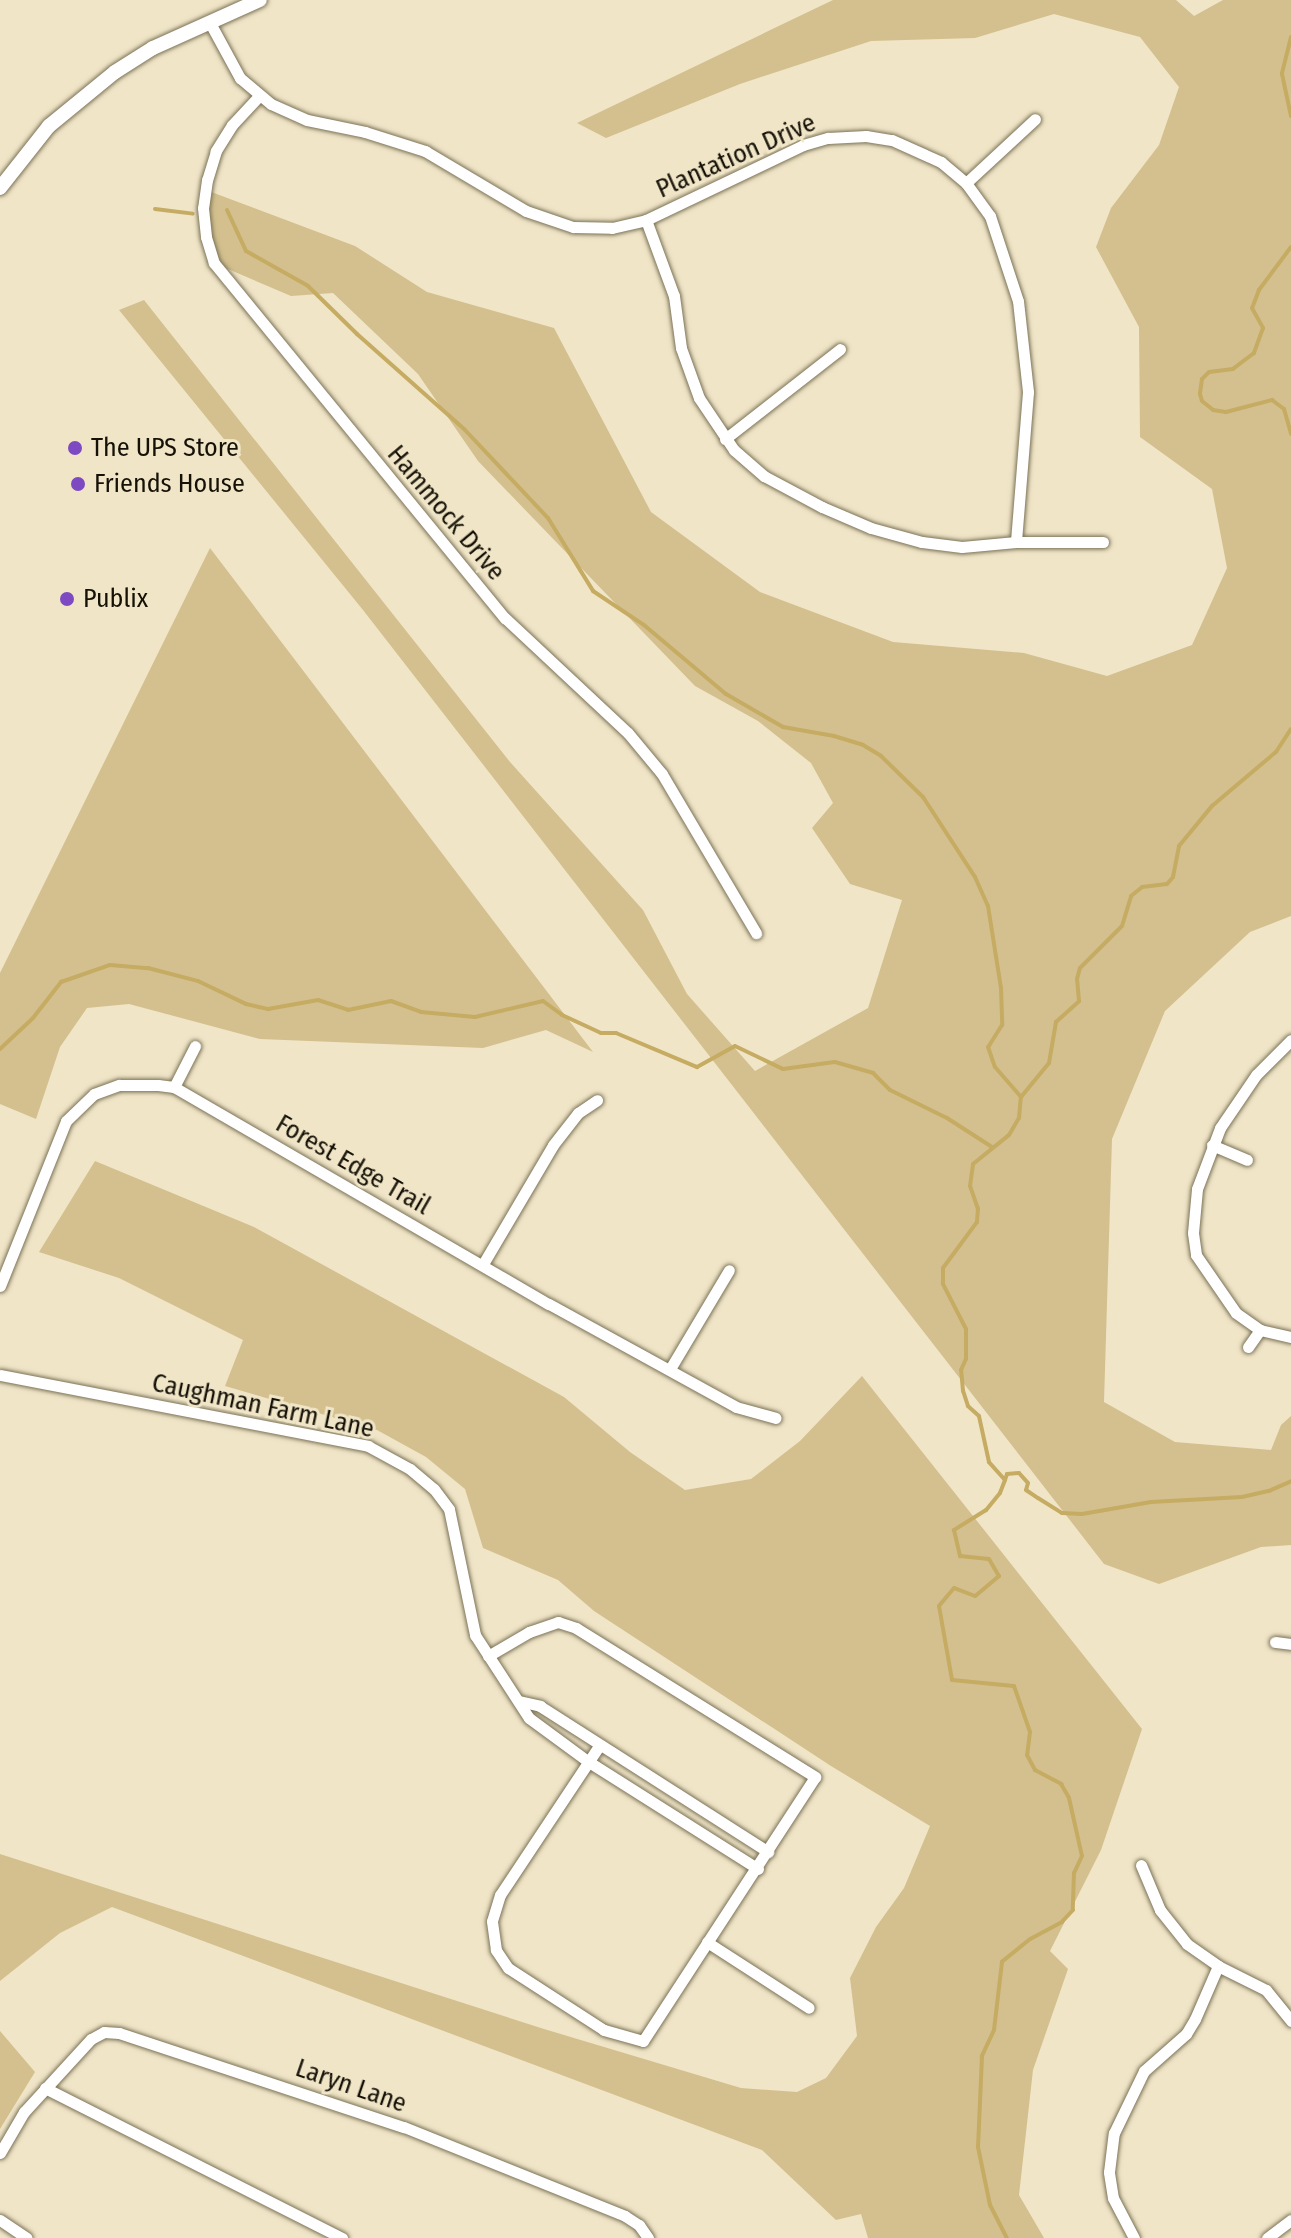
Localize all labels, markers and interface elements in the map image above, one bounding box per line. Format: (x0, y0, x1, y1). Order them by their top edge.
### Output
street label: Plantation Drive (651, 107, 821, 205)
place label: The UPS Store (91, 432, 239, 464)
marker: The UPS Store (66, 439, 84, 457)
street label: Hammock Drive (381, 439, 511, 587)
place label: Friends House (94, 468, 245, 500)
marker: Friends House (69, 475, 87, 493)
place label: Publix (83, 583, 148, 615)
marker: Publix (58, 590, 76, 608)
street label: Forest Edge Trail (270, 1108, 436, 1222)
street label: Caughman Farm Lane (149, 1367, 377, 1445)
street label: Laryn Lane (291, 2053, 411, 2119)

